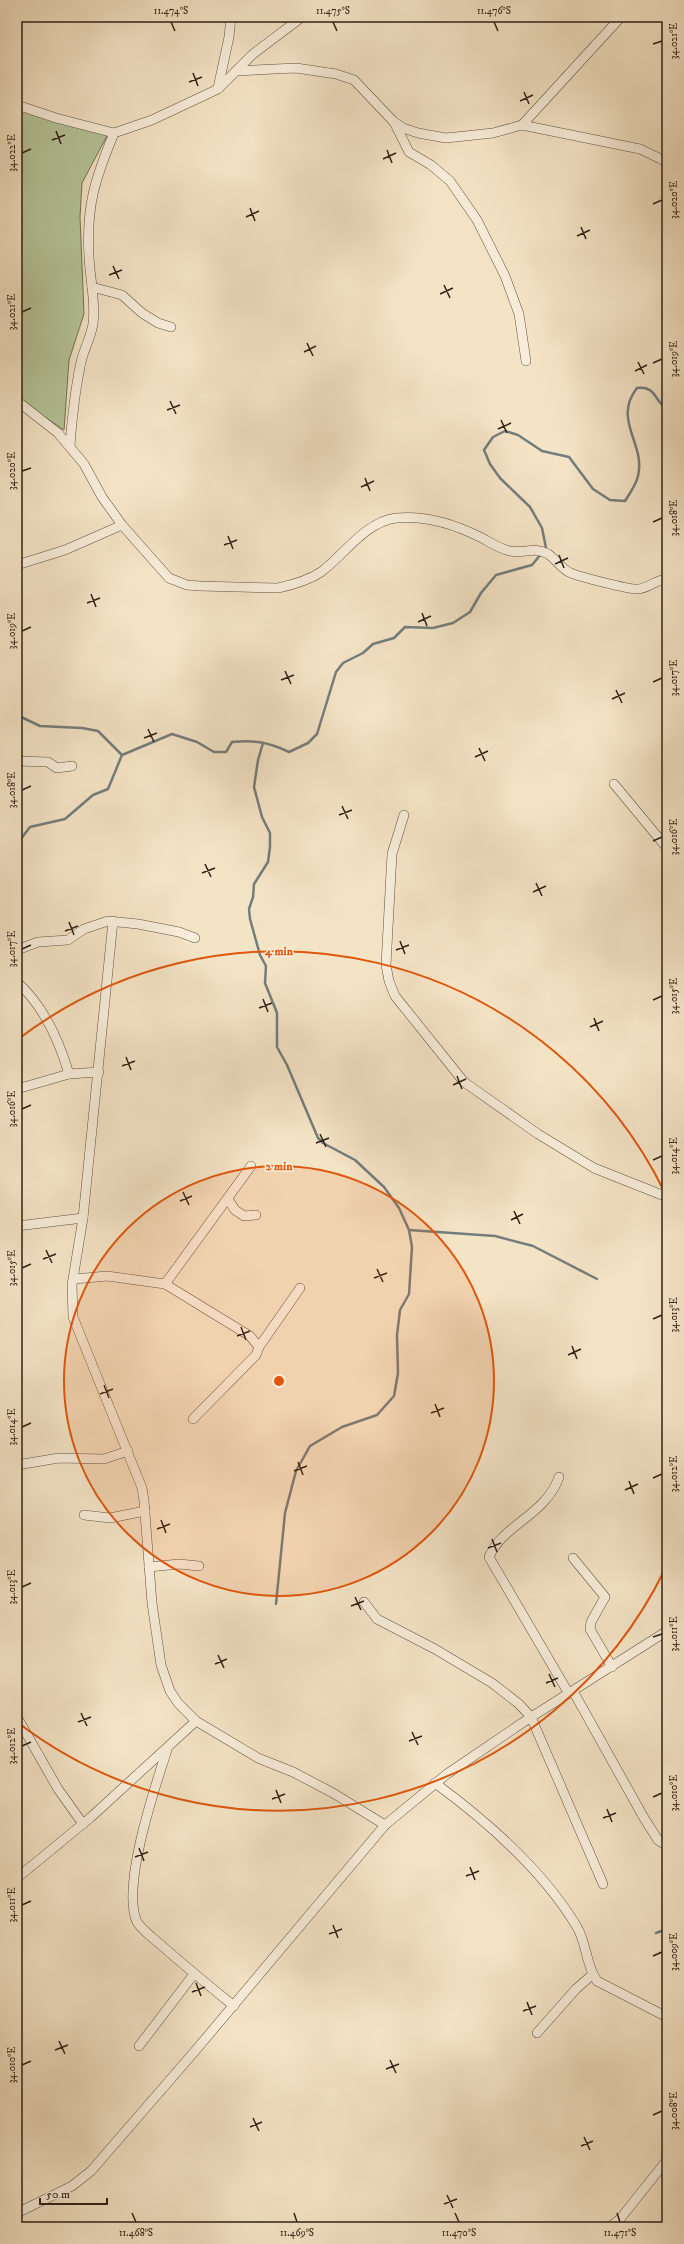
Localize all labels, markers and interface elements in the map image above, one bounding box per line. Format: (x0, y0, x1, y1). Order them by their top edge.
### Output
text: 11.474°S (154, 5, 188, 17)
text: 11.475°S (316, 5, 350, 17)
text: 11.476°S (477, 5, 511, 17)
text: 34.021°E (668, 23, 680, 59)
text: 34.022°E (6, 134, 18, 172)
text: 34.020°E (668, 181, 680, 219)
text: 34.021°E (6, 294, 18, 330)
text: 34.019°E (668, 341, 680, 377)
text: 34.020°E (6, 452, 18, 490)
text: 34.018°E (668, 500, 680, 536)
text: 34.019°E (6, 613, 18, 649)
text: 34.017°E (668, 660, 680, 696)
text: 34.018°E (6, 772, 18, 808)
text: 34.016°E (668, 819, 680, 855)
text: 34.017°E (6, 931, 18, 967)
text: 4 min (264, 944, 294, 959)
text: 34.015°E (668, 978, 680, 1014)
text: 34.016°E (6, 1091, 18, 1127)
text: 34.014°E (668, 1137, 680, 1175)
text: 2 min (266, 1159, 293, 1174)
text: 34.015°E (6, 1250, 18, 1286)
text: 34.013°E (668, 1297, 680, 1333)
centre of rings (272, 1374, 286, 1388)
text: 34.014°E (6, 1408, 18, 1446)
text: 34.012°E (668, 1456, 680, 1492)
text: 34.013°E (6, 1569, 18, 1605)
text: 34.011°E (668, 1616, 680, 1652)
text: 34.012°E (6, 1728, 18, 1764)
text: 34.010°E (668, 1775, 680, 1811)
text: 34.011°E (6, 1887, 18, 1923)
text: 34.009°E (668, 1933, 680, 1971)
text: 34.010°E (6, 2047, 18, 2083)
text: 34.008°E (668, 2092, 680, 2130)
scale bar (40, 2180, 107, 2206)
text: 50 m (46, 2187, 70, 2202)
text: 11.468°S (119, 2227, 153, 2239)
text: 11.469°S (280, 2227, 314, 2239)
text: 11.470°S (442, 2227, 476, 2239)
text: 11.471°S (604, 2227, 636, 2239)

